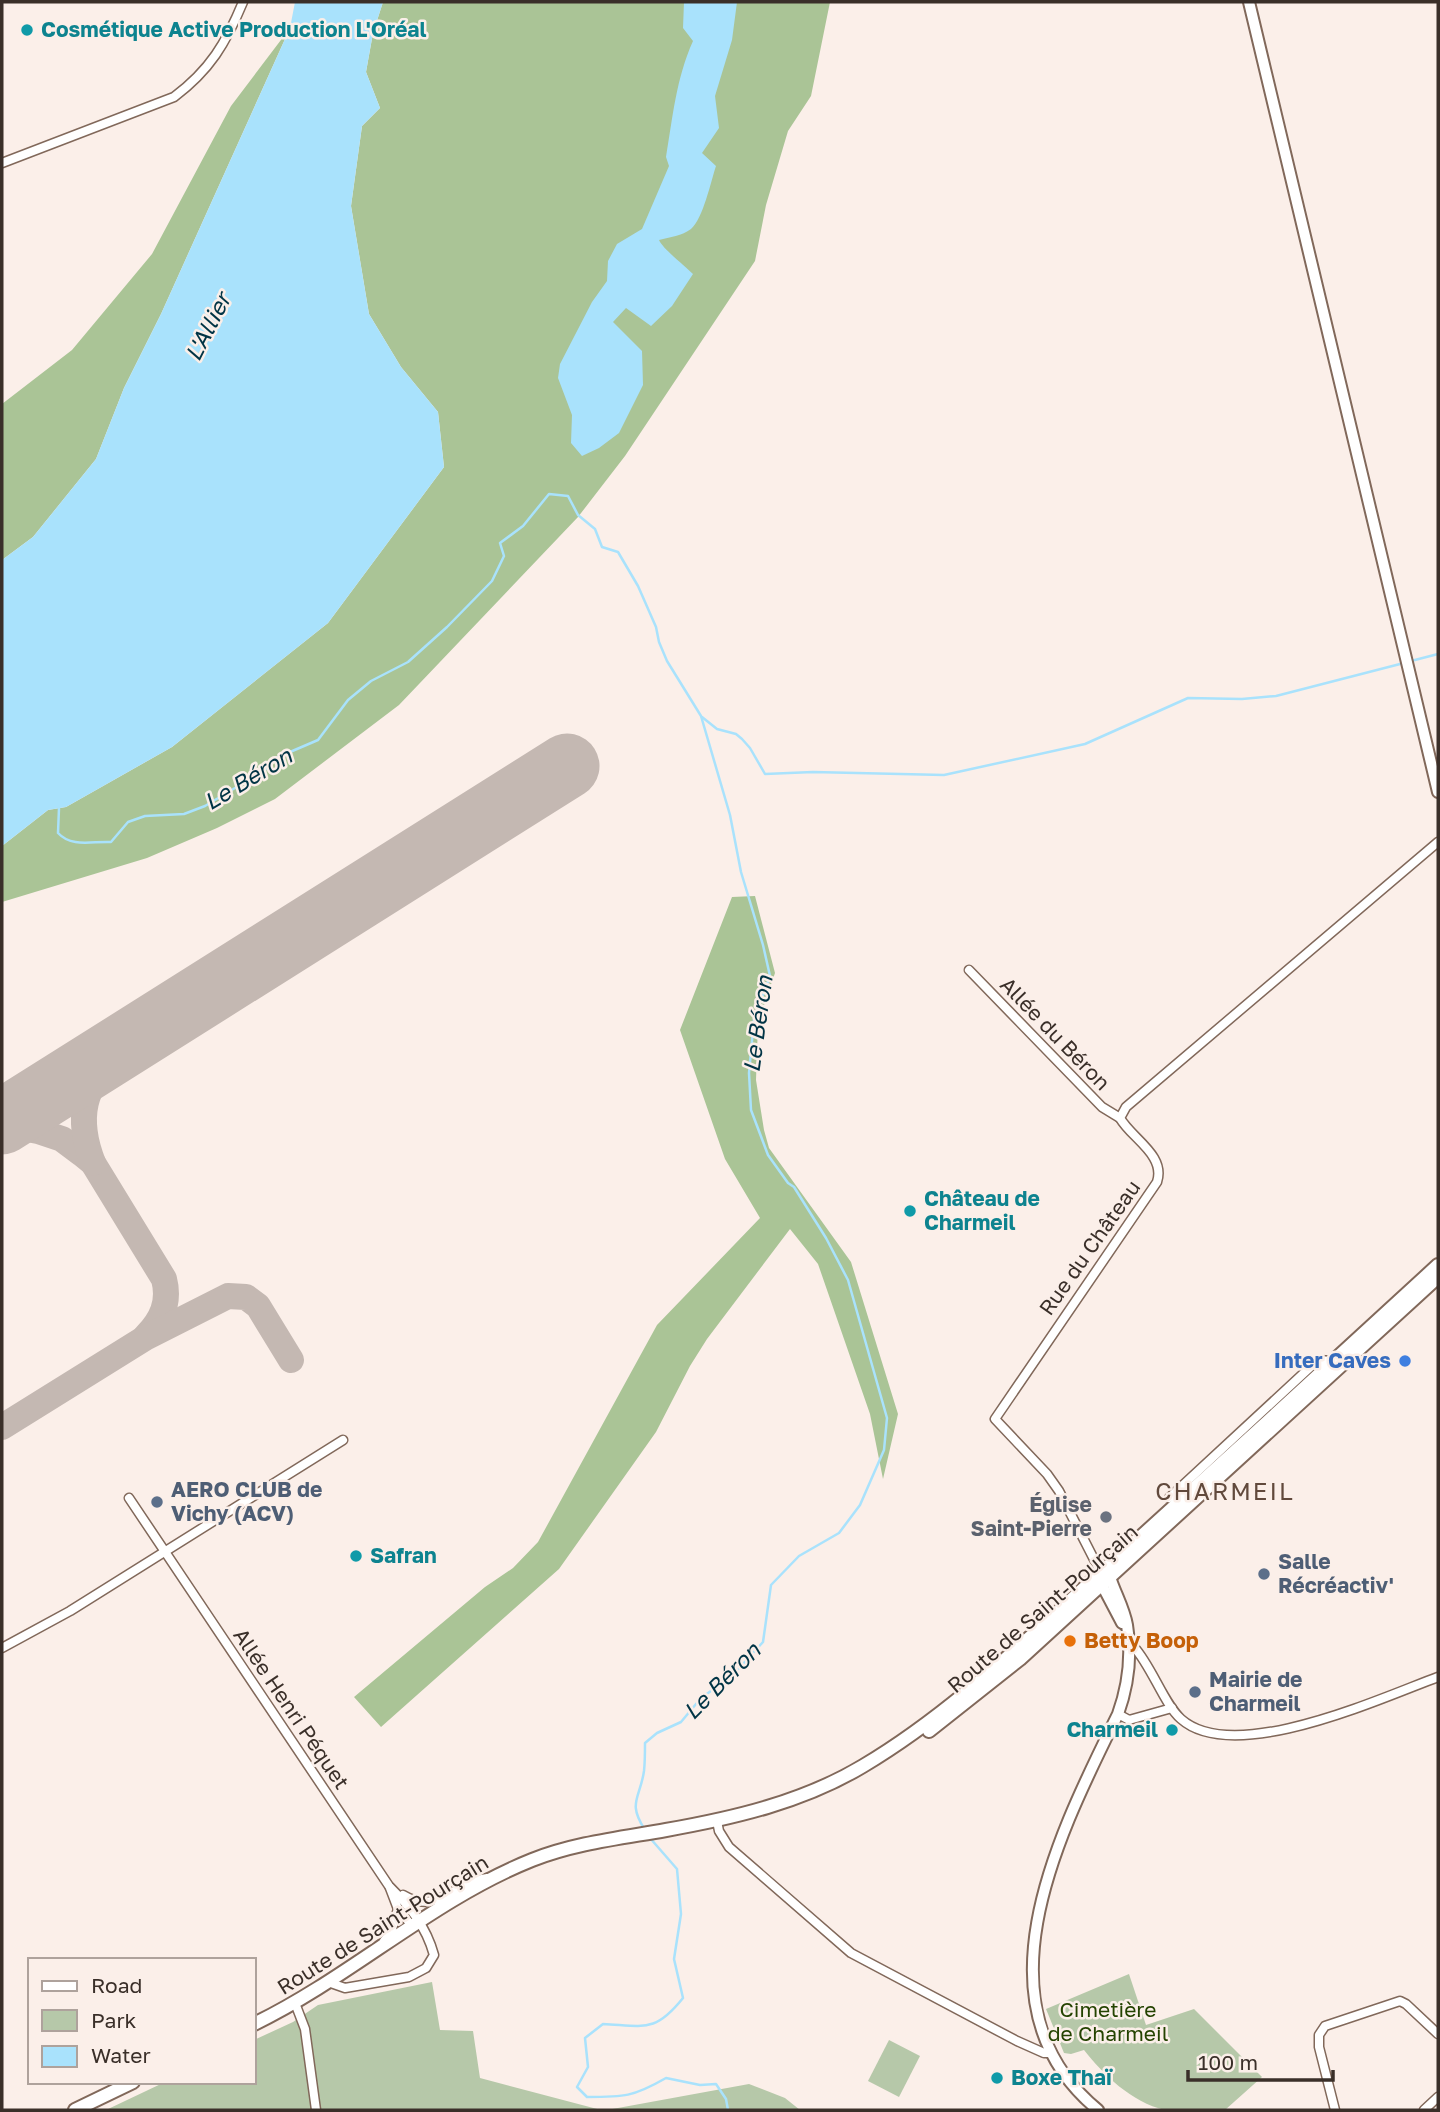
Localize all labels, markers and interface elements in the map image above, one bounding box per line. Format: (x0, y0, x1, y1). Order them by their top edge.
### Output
place label: Cosmétique Active Production L'Oréal (41, 16, 427, 42)
marker: Cosmétique Active Production L'Oréal (19, 22, 35, 38)
water label: L'Allier (178, 285, 237, 365)
water label: Le Béron (199, 741, 297, 815)
street label: Allée du Béron (995, 971, 1116, 1095)
water label: Le Béron (736, 973, 778, 1074)
street label: Rue du Château (1033, 1175, 1145, 1320)
place label: Château de Charmeil (924, 1185, 1040, 1235)
marker: Château de Charmeil (902, 1203, 918, 1219)
place label: Inter Caves (1274, 1347, 1391, 1373)
marker: Inter Caves (1397, 1353, 1413, 1369)
place label: AERO CLUB de Vichy (ACV) (171, 1476, 322, 1526)
district label: CHARMEIL (1155, 1476, 1295, 1505)
place label: Église Saint-Pierre (971, 1491, 1092, 1541)
marker: AERO CLUB de Vichy (ACV) (149, 1494, 165, 1510)
marker: Église Saint-Pierre (1098, 1509, 1114, 1525)
street label: Route de Saint-Pourçain (942, 1518, 1143, 1698)
place label: Safran (370, 1542, 437, 1568)
marker: Safran (348, 1548, 364, 1564)
place label: Salle Récréactiv' (1278, 1548, 1394, 1598)
marker: Salle Récréactiv' (1256, 1566, 1272, 1582)
street label: Allée Henri Péquet (228, 1623, 355, 1794)
place label: Betty Boop (1084, 1627, 1199, 1653)
marker: Betty Boop (1062, 1633, 1078, 1649)
water label: Le Béron (677, 1635, 766, 1725)
place label: Mairie de Charmeil (1209, 1666, 1303, 1716)
marker: Mairie de Charmeil (1187, 1684, 1203, 1700)
place label: Charmeil (1066, 1716, 1158, 1742)
marker: Charmeil (1164, 1722, 1180, 1738)
street label: Route de Saint-Pourçain (272, 1849, 493, 2000)
legend (28, 1958, 256, 2084)
text: Road (91, 1972, 142, 1998)
park label: Cimetière de Charmeil (1048, 1996, 1168, 2046)
text: Park (91, 2007, 137, 2033)
scale bar (1188, 2038, 1333, 2082)
text: Water (91, 2042, 151, 2068)
text: 100 m (1198, 2049, 1258, 2075)
place label: Boxe Thaï (1011, 2064, 1113, 2090)
marker: Boxe Thaï (989, 2070, 1005, 2086)

